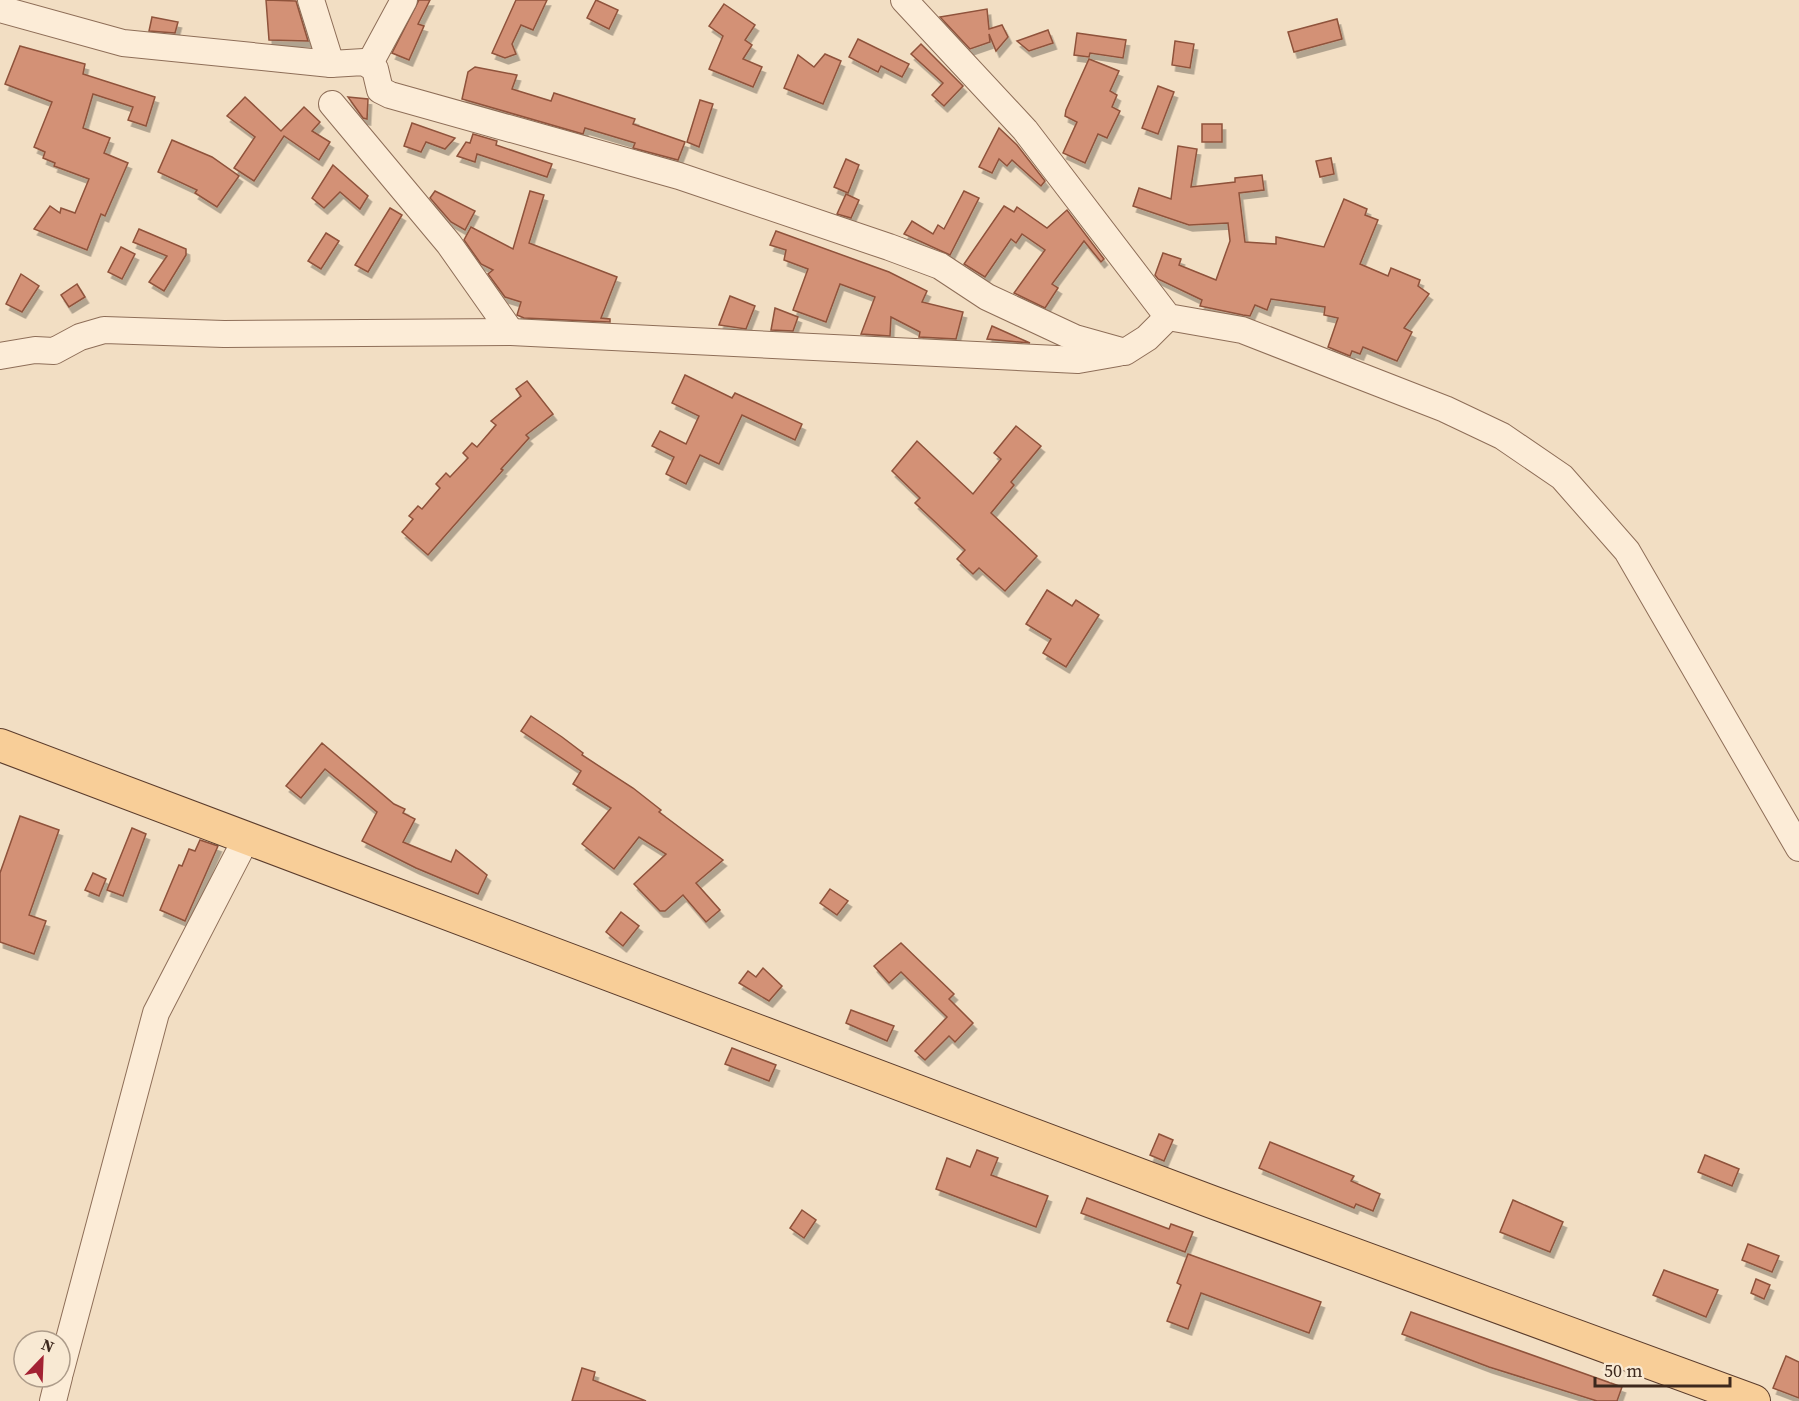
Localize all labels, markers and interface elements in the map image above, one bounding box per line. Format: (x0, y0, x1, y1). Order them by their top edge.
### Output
north arrow (12, 1329, 72, 1389)
text: N (38, 1333, 58, 1358)
scale bar (1595, 1350, 1730, 1388)
text: 50 m (1604, 1358, 1642, 1383)

